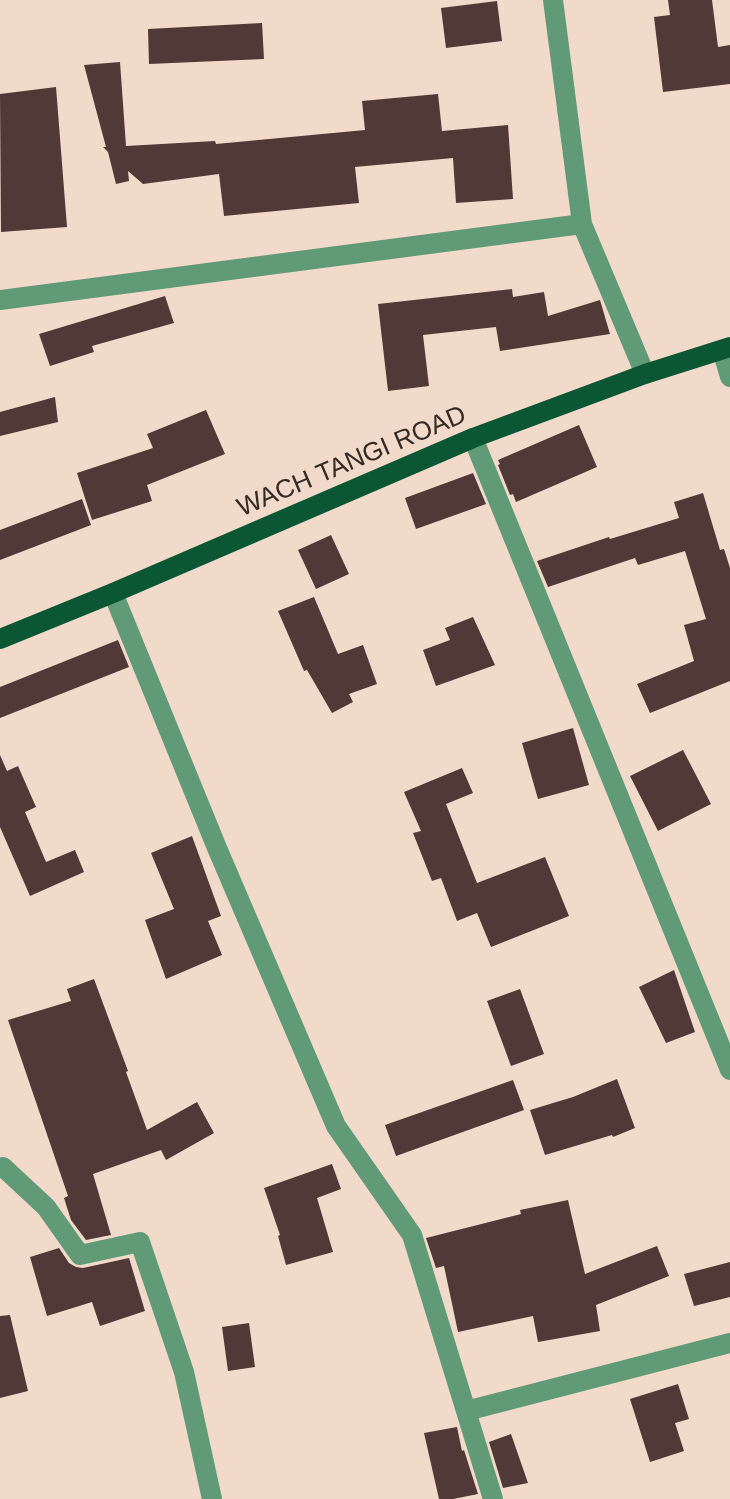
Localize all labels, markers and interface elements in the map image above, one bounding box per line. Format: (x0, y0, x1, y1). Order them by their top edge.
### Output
street label: WACH TANGI ROAD (233, 400, 471, 524)

